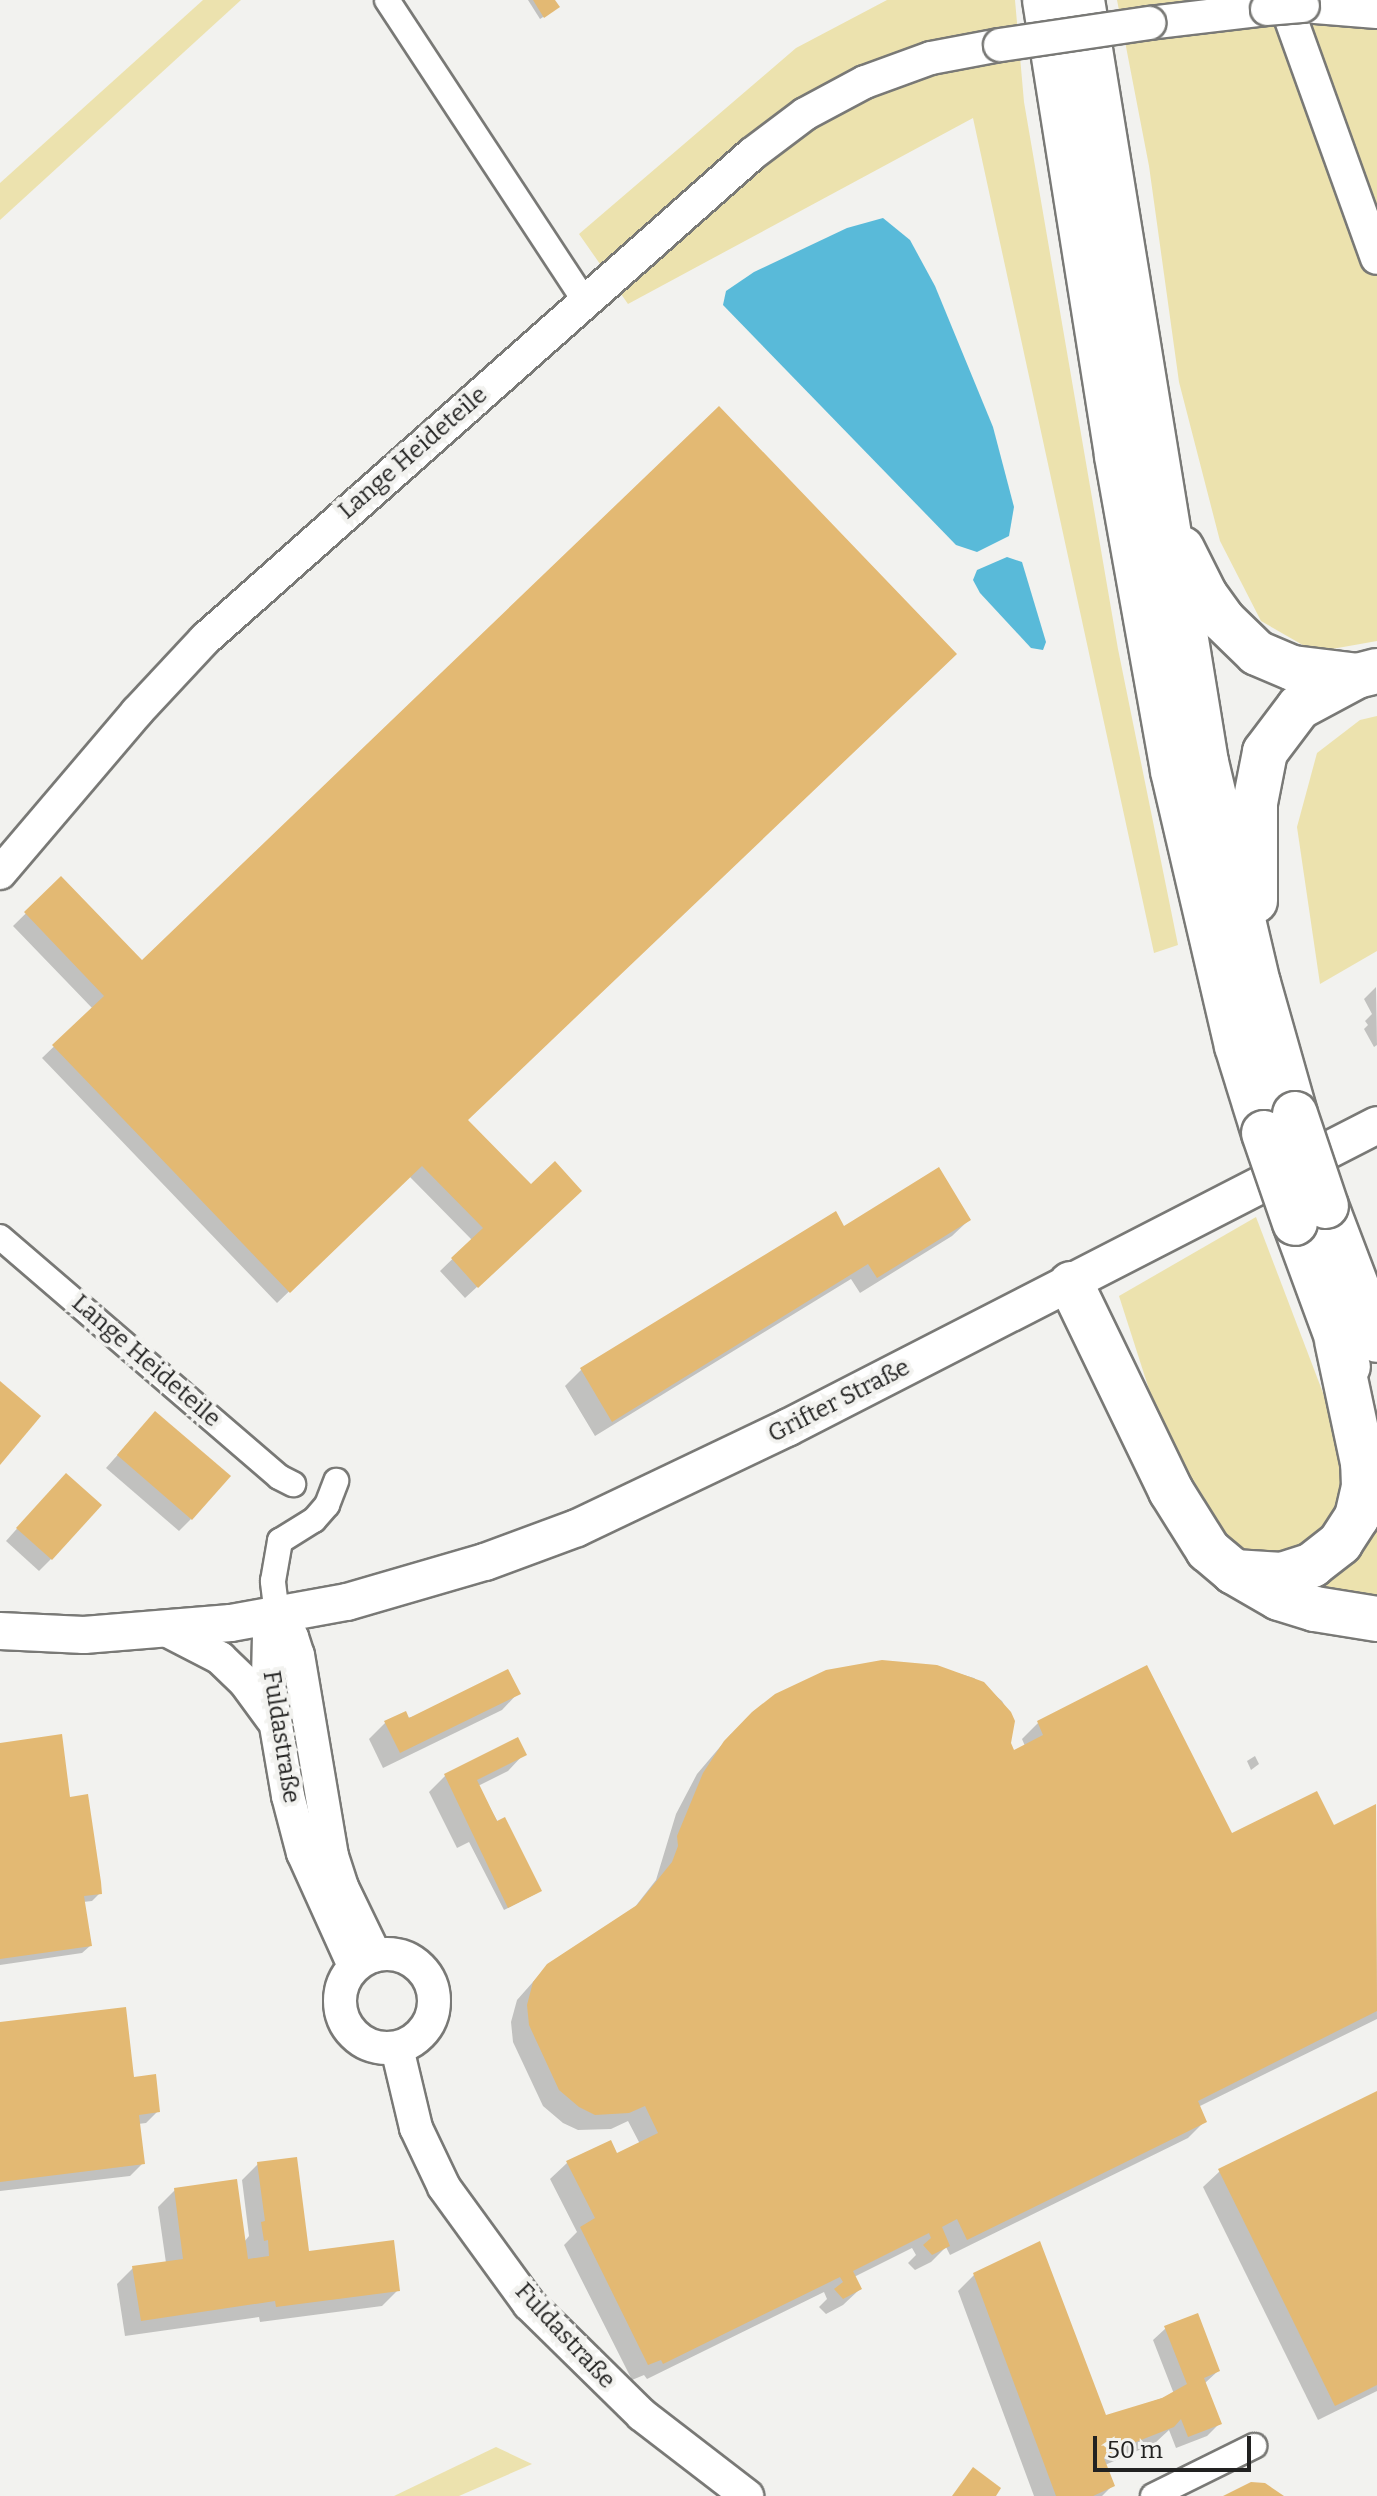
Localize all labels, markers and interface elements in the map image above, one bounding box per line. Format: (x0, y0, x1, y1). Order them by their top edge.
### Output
street label: Lange Heideteile (333, 381, 493, 525)
street label: Lange Heideteile (66, 1289, 226, 1433)
street label: Grifter Straße (763, 1353, 915, 1449)
street label: Fuldastraße (256, 1669, 306, 1805)
street label: Fuldastraße (509, 2277, 621, 2395)
scale bar (1097, 2420, 1255, 2470)
text: 50 m (1107, 2436, 1163, 2464)

